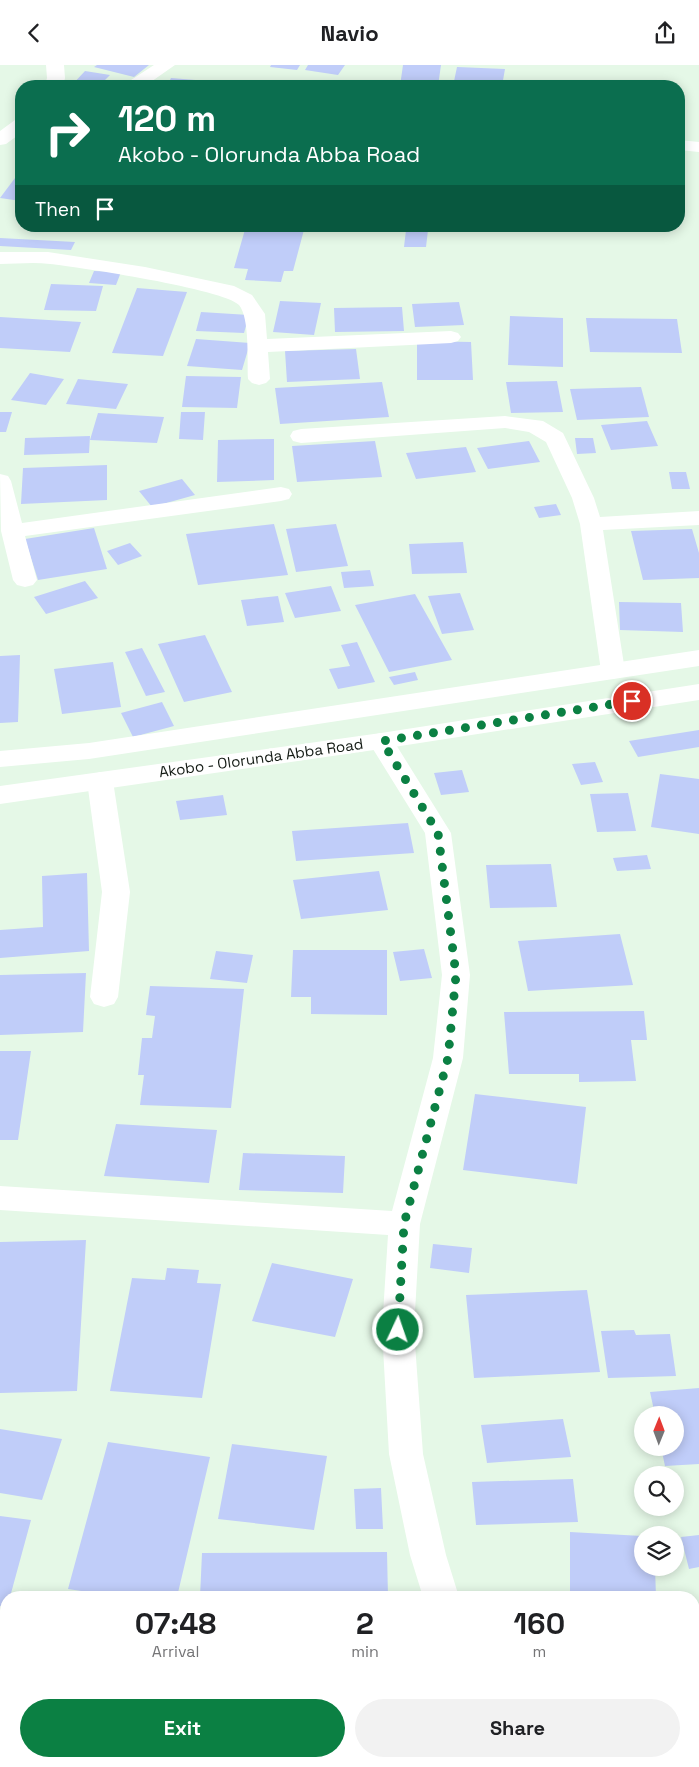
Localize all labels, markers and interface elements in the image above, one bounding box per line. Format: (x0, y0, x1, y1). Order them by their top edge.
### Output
icon: back (20, 19, 48, 47)
text: Navio (320, 19, 379, 47)
icon: share (651, 19, 679, 47)
text: 120 m (118, 97, 216, 141)
icon: right (35, 100, 100, 165)
text: Akobo - Olorunda Abba Road (118, 140, 420, 168)
icon: arrive (91, 195, 119, 223)
text: Then (35, 197, 81, 222)
pin (611, 680, 653, 722)
icon: arrive (618, 687, 646, 715)
street label: Akobo - Olorunda Abba Road (158, 734, 364, 781)
position arrow (371, 1303, 423, 1355)
north arrow (634, 1406, 684, 1456)
map controls (634, 1406, 684, 1576)
button: search (634, 1466, 684, 1516)
button: layers (634, 1526, 684, 1576)
text: 07:48 (135, 1604, 216, 1643)
text: 2 (356, 1604, 374, 1643)
text: 160 (514, 1604, 565, 1643)
text: Arrival (152, 1641, 199, 1662)
text: min (351, 1641, 379, 1662)
text: m (532, 1641, 546, 1662)
button: Exit (20, 1699, 345, 1757)
button: Share (355, 1699, 680, 1757)

